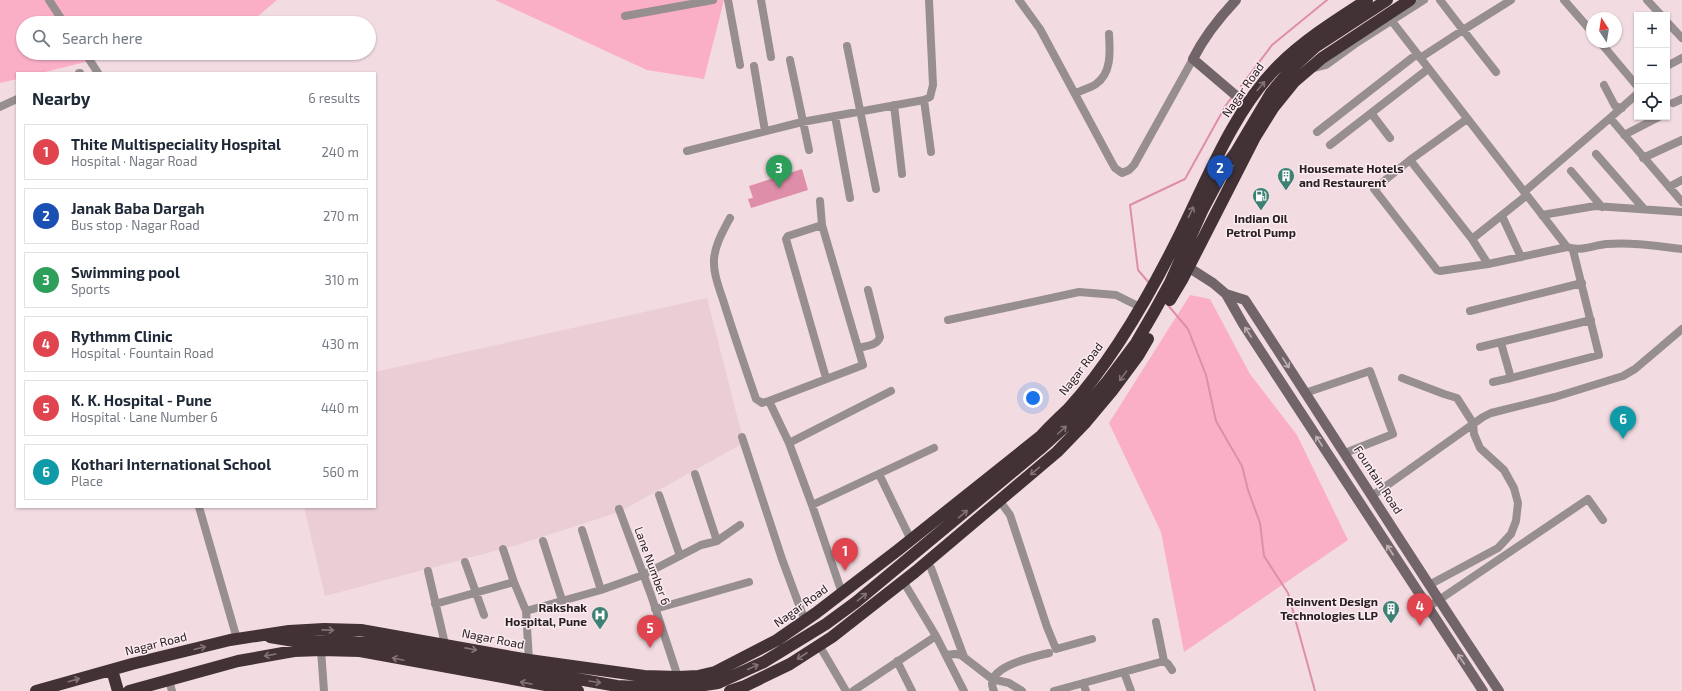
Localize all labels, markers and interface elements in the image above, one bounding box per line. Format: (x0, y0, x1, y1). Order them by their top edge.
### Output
north arrow (1586, 12, 1622, 48)
map controls (1634, 12, 1670, 120)
button: + (1634, 12, 1670, 48)
search box (16, 16, 376, 60)
icon: search (30, 27, 52, 49)
text: Search here (62, 29, 143, 47)
button: − (1634, 48, 1670, 84)
street label: Nagar Road (1218, 60, 1266, 119)
one-way arrow (1257, 81, 1265, 92)
button: locate (1634, 84, 1670, 120)
text: Nearby (32, 88, 90, 108)
text: 6 results (308, 90, 360, 106)
text: Thite Multispeciality Hospital (71, 135, 281, 153)
text: 1 (43, 144, 49, 160)
text: 240 m (322, 144, 359, 160)
text: Hospital · Nagar Road (71, 153, 197, 169)
pin: 3 (766, 155, 792, 188)
pin: 2 (1207, 155, 1233, 188)
place label: Housemate Hotels and Restaurent (1299, 161, 1404, 189)
building icon: Housemate Hotels and Restaurent (1276, 166, 1296, 191)
fuel station icon: Indian Oil Petrol Pump (1251, 186, 1271, 211)
text: Janak Baba Dargah (71, 199, 204, 217)
one-way arrow (1188, 206, 1195, 218)
text: 2 (42, 208, 50, 224)
text: 270 m (323, 208, 359, 224)
place label: Indian Oil Petrol Pump (1226, 211, 1296, 239)
text: Bus stop · Nagar Road (71, 217, 200, 233)
text: Swimming pool (71, 263, 180, 281)
text: 3 (42, 272, 50, 288)
text: 310 m (324, 272, 359, 288)
text: Sports (71, 281, 110, 297)
text: Rythmm Clinic (71, 327, 173, 345)
one-way arrow (1244, 327, 1252, 338)
text: 4 (42, 336, 50, 352)
text: 430 m (322, 336, 359, 352)
street label: Nagar Road (1055, 339, 1105, 398)
text: Hospital · Fountain Road (71, 345, 214, 361)
one-way arrow (1282, 357, 1290, 368)
one-way arrow (1119, 370, 1127, 381)
your location (1023, 388, 1043, 408)
text: K. K. Hospital - Pune (71, 391, 212, 409)
text: 5 (42, 400, 50, 416)
text: 440 m (321, 400, 359, 416)
pin: 6 (1610, 406, 1636, 439)
text: Hospital · Lane Number 6 (71, 409, 218, 425)
one-way arrow (1057, 426, 1067, 435)
one-way arrow (1315, 436, 1323, 447)
street label: Fountain Road (1352, 443, 1406, 516)
text: Kothari International School (71, 455, 271, 473)
text: 6 (42, 464, 50, 480)
text: 560 m (322, 464, 359, 480)
one-way arrow (1030, 466, 1040, 475)
text: Place (71, 473, 103, 489)
one-way arrow (957, 510, 968, 519)
street label: Lane Number 6 (632, 525, 674, 607)
pin: 1 (832, 538, 858, 571)
one-way arrow (1386, 545, 1394, 556)
street label: Nagar Road (771, 581, 830, 629)
one-way arrow (857, 592, 868, 601)
pin: 4 (1407, 593, 1433, 626)
place label: Reinvent Design Technologies LLP (1280, 594, 1379, 622)
building icon: Reinvent Design Technologies LLP (1381, 599, 1401, 624)
place label: Rakshak Hospital, Pune (505, 600, 587, 628)
hospital icon: Rakshak Hospital, Pune (590, 605, 610, 630)
pin: 5 (637, 615, 663, 648)
street label: Nagar Road (461, 625, 526, 651)
one-way arrow (321, 626, 334, 633)
street label: Nagar Road (123, 629, 188, 657)
one-way arrow (193, 643, 206, 651)
one-way arrow (464, 645, 477, 653)
one-way arrow (263, 651, 276, 659)
one-way arrow (797, 652, 808, 660)
one-way arrow (1457, 653, 1465, 664)
one-way arrow (392, 655, 405, 663)
one-way arrow (747, 663, 759, 670)
one-way arrow (67, 676, 80, 683)
one-way arrow (520, 678, 533, 686)
one-way arrow (588, 679, 601, 687)

